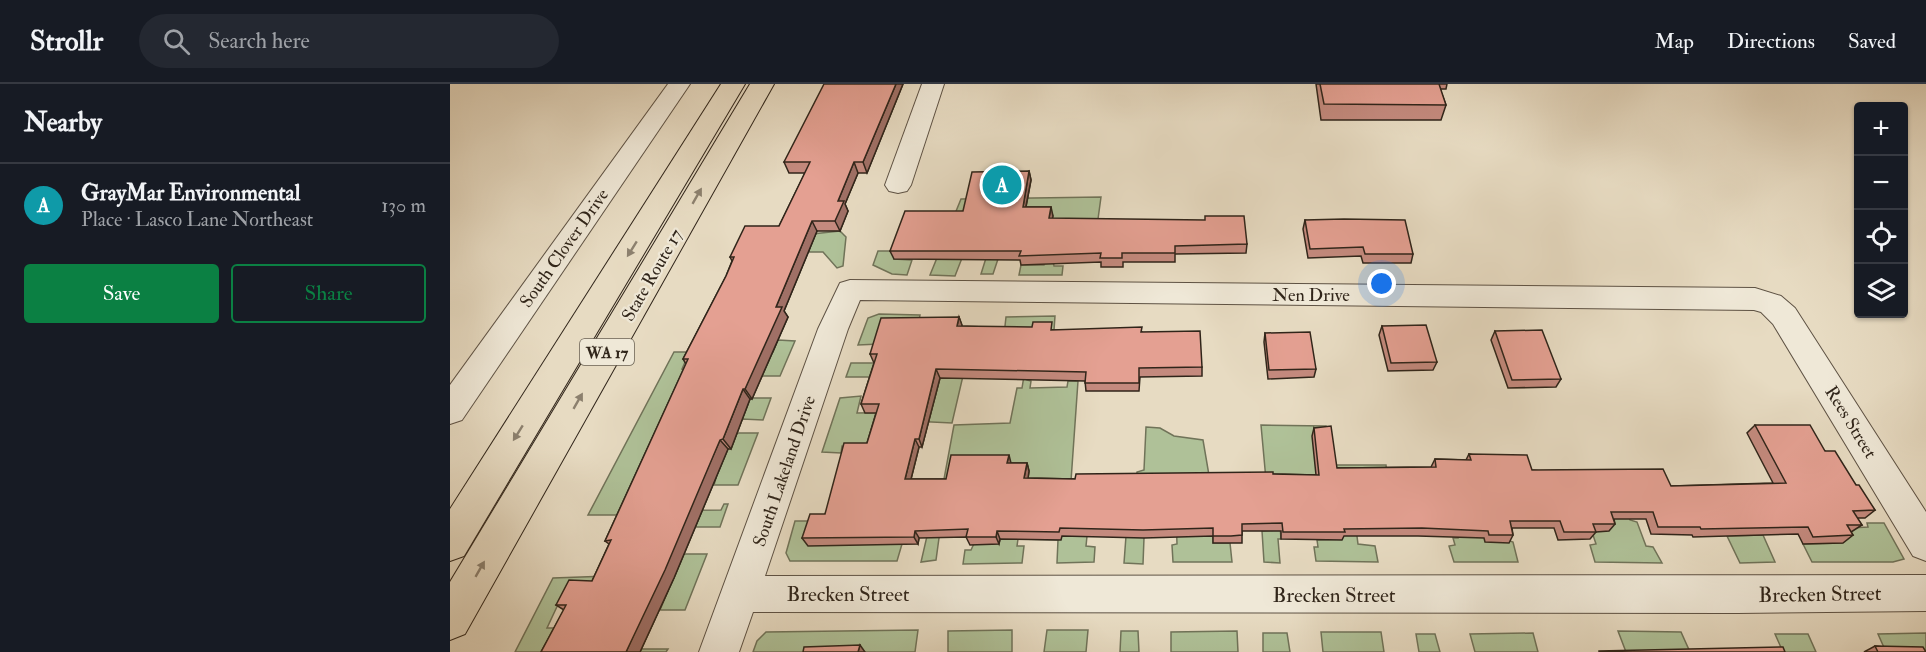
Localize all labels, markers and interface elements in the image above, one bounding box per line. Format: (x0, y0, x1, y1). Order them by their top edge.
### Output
search box (139, 14, 559, 68)
text: Strollr (30, 24, 103, 59)
icon: search (160, 25, 193, 58)
text: Search here (208, 27, 310, 55)
text: Map (1654, 28, 1694, 55)
text: Directions (1727, 28, 1815, 55)
text: Saved (1848, 28, 1896, 55)
map controls (1854, 102, 1908, 318)
button: + (1854, 102, 1908, 156)
text: Nearby (24, 107, 102, 139)
button: − (1854, 156, 1908, 210)
pin: A (982, 162, 1022, 208)
text: GrayMar Environmental (81, 179, 300, 207)
street label: South Clover Drive (515, 184, 614, 312)
one-way arrow (692, 188, 703, 204)
text: A (37, 193, 50, 218)
text: 130 m (381, 193, 426, 218)
text: Place · Lasco Lane Northeast (81, 207, 313, 232)
button: locate (1854, 210, 1908, 264)
street label: State Route 17 (617, 225, 688, 326)
one-way arrow (626, 241, 637, 257)
button: Save (24, 264, 219, 323)
button: Share (231, 264, 426, 323)
button: layers (1854, 264, 1908, 318)
your location (1367, 269, 1396, 298)
street label: Nen Drive (1272, 284, 1350, 307)
road number: WA 17 (580, 339, 634, 365)
street label: Rees Street (1819, 382, 1882, 463)
one-way arrow (573, 392, 583, 409)
street label: South Lakeland Drive (748, 392, 821, 550)
one-way arrow (513, 425, 524, 441)
one-way arrow (474, 561, 484, 578)
street label: Brecken Street (1758, 580, 1882, 609)
street label: Brecken Street (786, 581, 910, 608)
street label: Brecken Street (1272, 582, 1396, 609)

